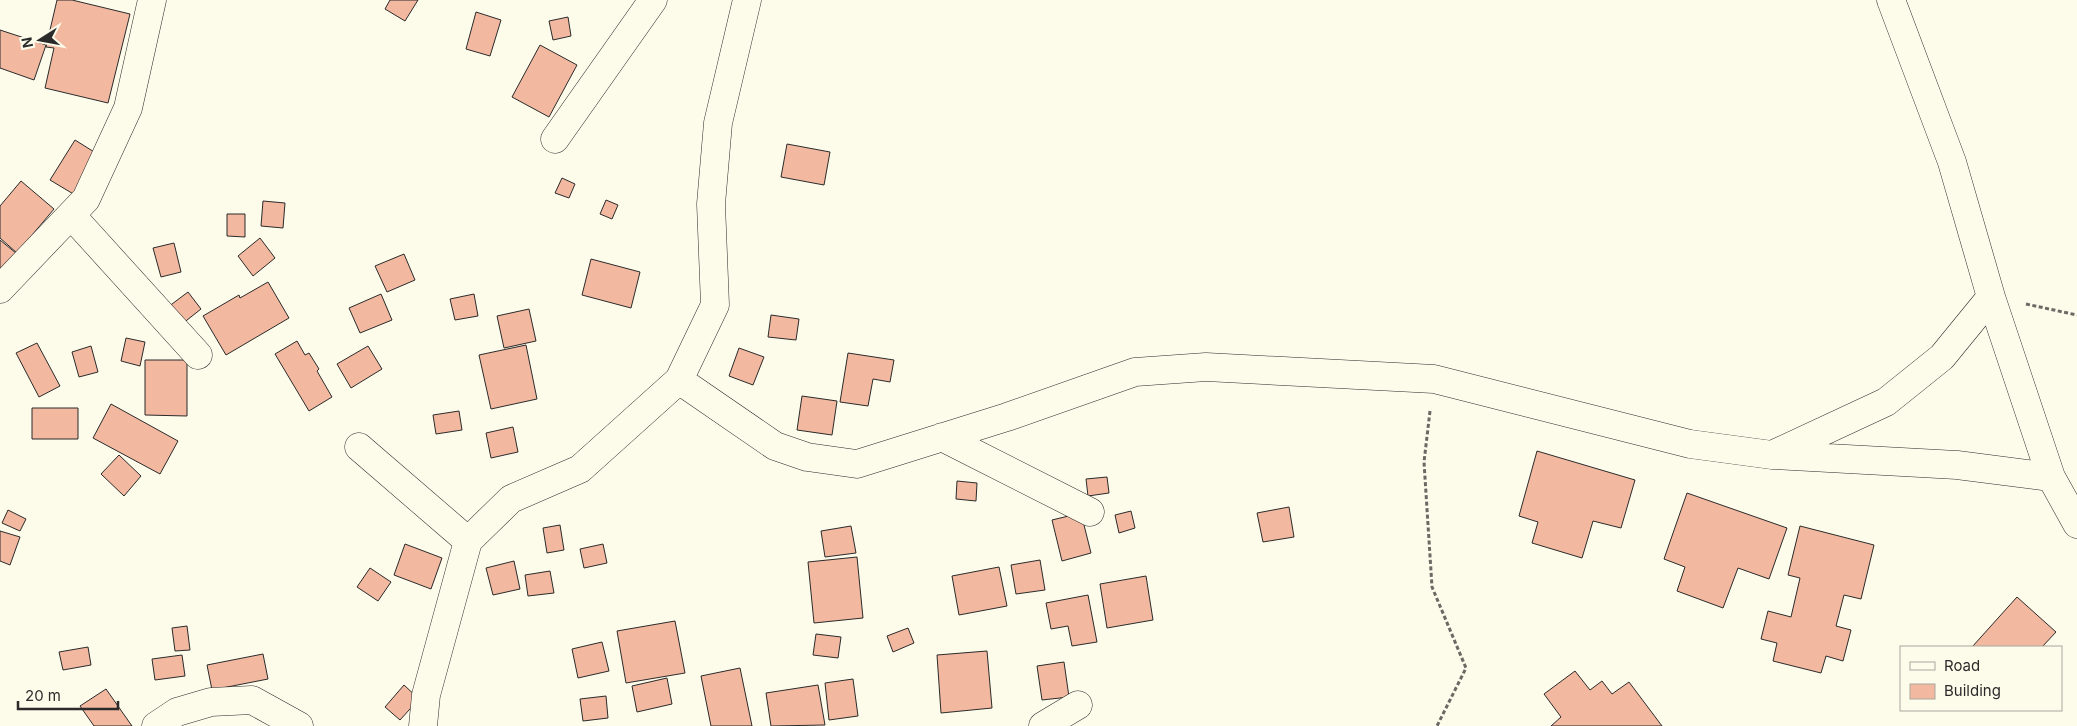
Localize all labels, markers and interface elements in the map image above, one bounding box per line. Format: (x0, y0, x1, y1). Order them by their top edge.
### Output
north arrow (15, 15, 65, 65)
text: N (17, 36, 36, 49)
legend (1900, 646, 2062, 711)
text: Road (1944, 656, 1980, 675)
scale bar (18, 678, 118, 710)
text: Building (1944, 681, 2001, 700)
text: 20 m (25, 686, 61, 705)

